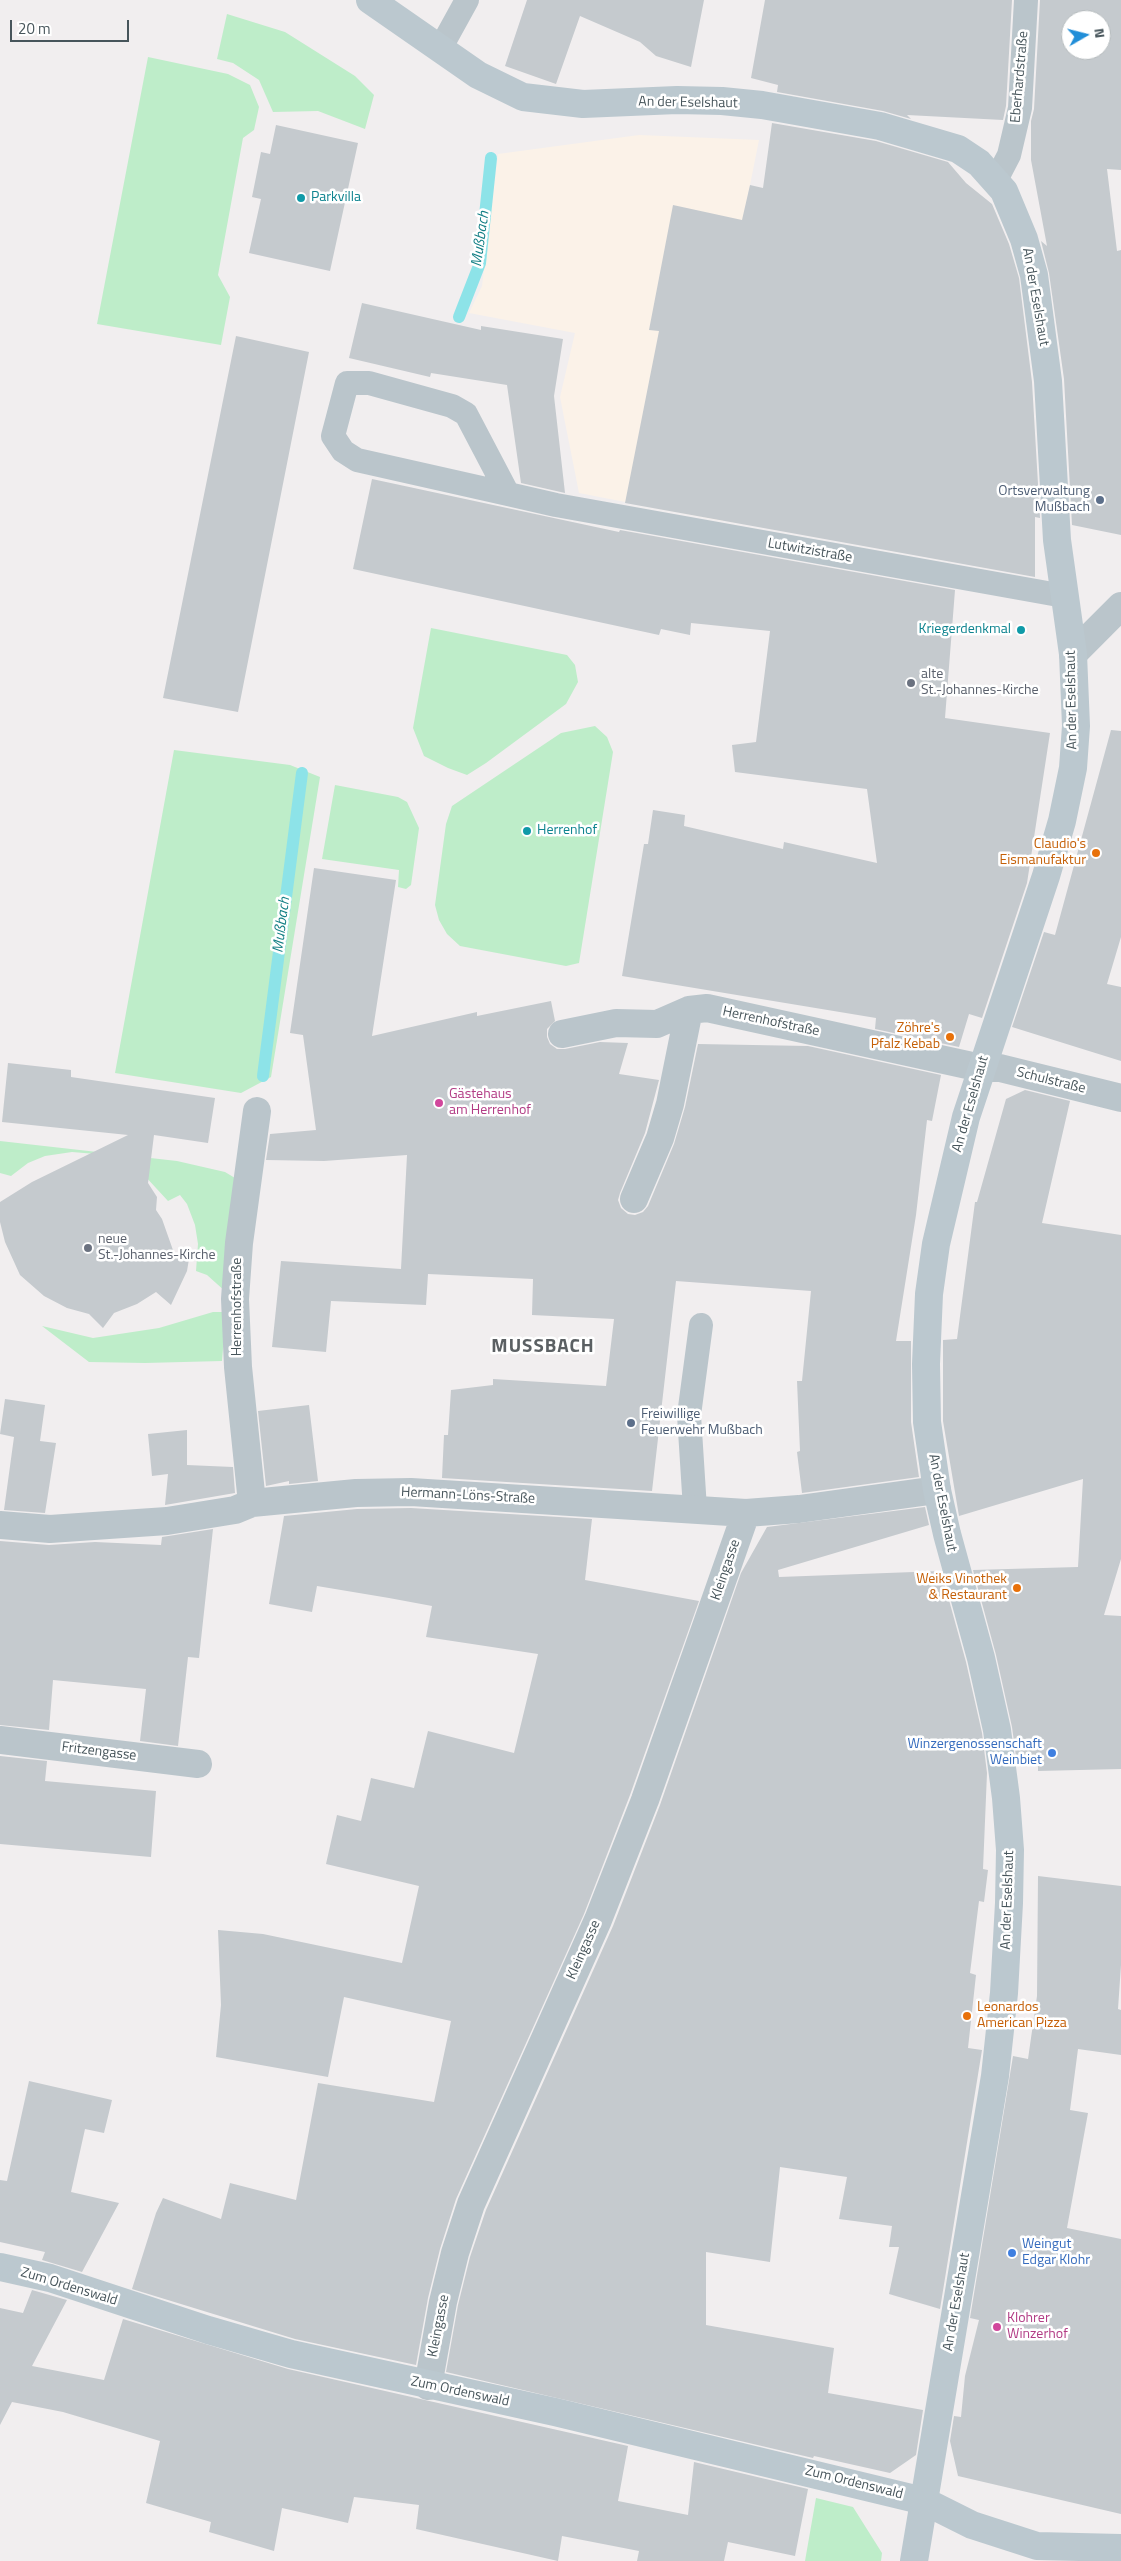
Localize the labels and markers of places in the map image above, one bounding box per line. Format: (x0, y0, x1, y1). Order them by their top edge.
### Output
place label: Parkvilla (311, 190, 361, 206)
marker: Parkvilla (295, 192, 307, 204)
place label: Ortsverwaltung Mußbach (998, 484, 1090, 516)
marker: Ortsverwaltung Mußbach (1094, 494, 1106, 506)
place label: Kriegerdenkmal (919, 622, 1011, 638)
marker: Kriegerdenkmal (1015, 624, 1027, 636)
place label: alte St.-Johannes-Kirche (921, 667, 1039, 700)
marker: alte St.-Johannes-Kirche (905, 677, 917, 689)
place label: Herrenhof (537, 823, 597, 839)
marker: Herrenhof (521, 825, 533, 837)
place label: Claudio's Eismanufaktur (999, 837, 1086, 870)
marker: Claudio's Eismanufaktur (1090, 847, 1102, 859)
place label: Zöhre's Pfalz Kebab (871, 1021, 940, 1054)
marker: Zöhre's Pfalz Kebab (944, 1031, 956, 1043)
place label: Gästehaus am Herrenhof (449, 1087, 531, 1120)
marker: Gästehaus am Herrenhof (433, 1097, 445, 1109)
place label: neue St.-Johannes-Kirche (98, 1232, 216, 1264)
marker: neue St.-Johannes-Kirche (82, 1242, 94, 1254)
place label: Freiwillige Feuerwehr Mußbach (641, 1407, 763, 1440)
marker: Freiwillige Feuerwehr Mußbach (625, 1417, 637, 1429)
place label: Weiks Vinothek & Restaurant (916, 1572, 1007, 1604)
marker: Weiks Vinothek & Restaurant (1011, 1582, 1023, 1594)
place label: Winzergenossenschaft Weinbiet (907, 1737, 1042, 1770)
marker: Winzergenossenschaft Weinbiet (1046, 1747, 1058, 1759)
place label: Leonardos American Pizza (977, 2000, 1067, 2032)
marker: Leonardos American Pizza (961, 2010, 973, 2022)
place label: Weingut Edgar Klohr (1022, 2237, 1090, 2270)
marker: Weingut Edgar Klohr (1006, 2247, 1018, 2259)
place label: Klohrer Winzerhof (1007, 2311, 1068, 2344)
marker: Klohrer Winzerhof (991, 2321, 1003, 2333)

